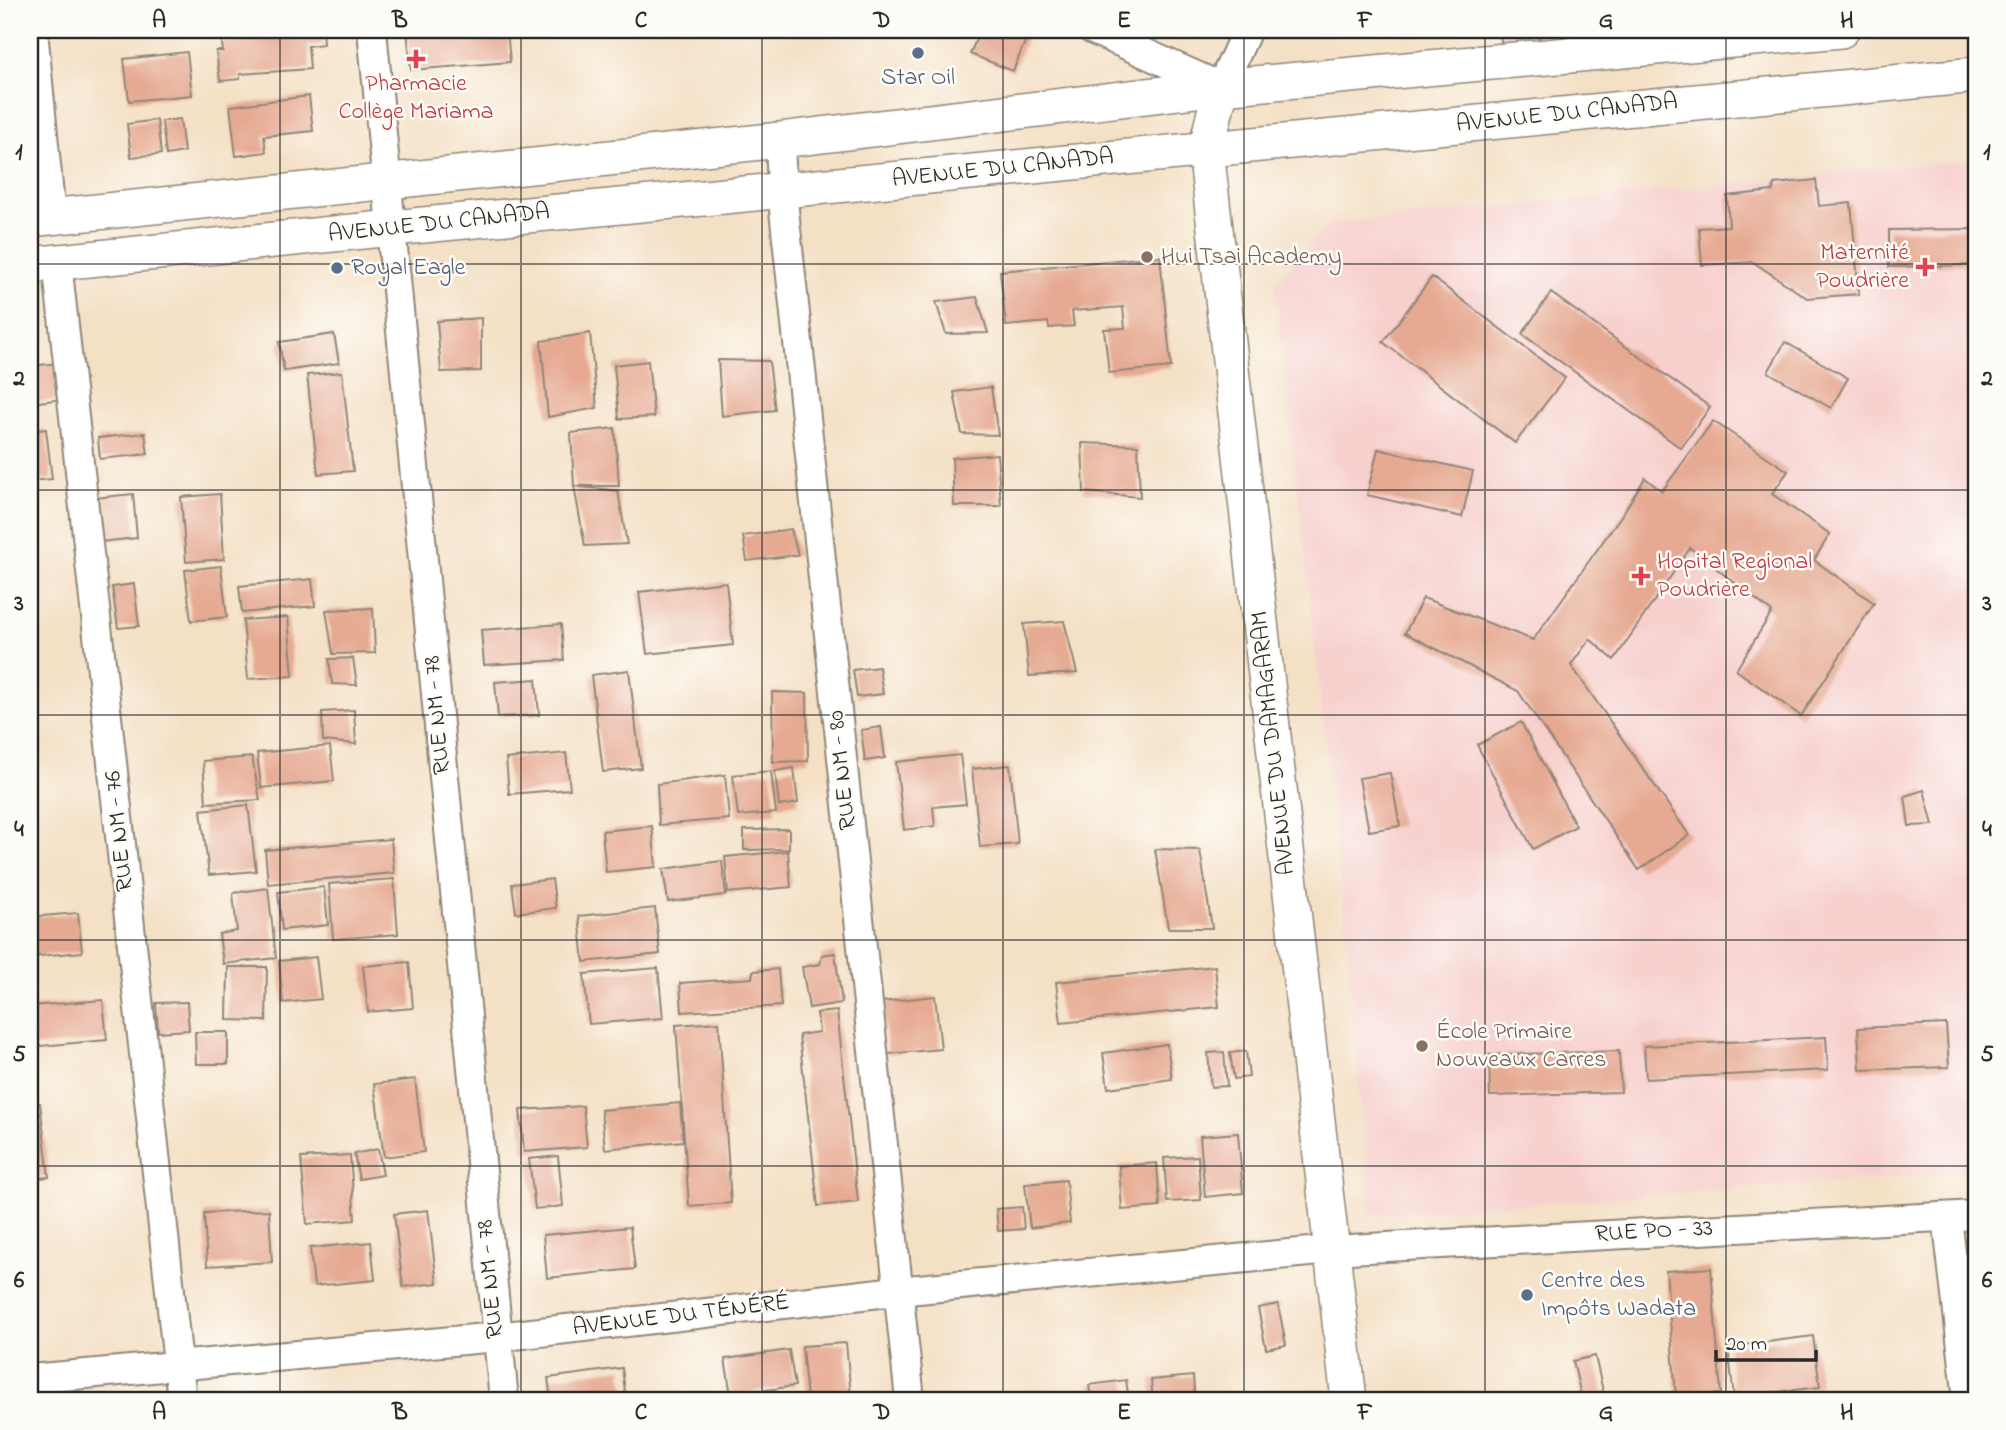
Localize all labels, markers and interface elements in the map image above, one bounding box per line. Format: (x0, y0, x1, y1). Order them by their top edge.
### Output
text: A (152, 5, 166, 38)
text: B (391, 5, 408, 38)
text: C (635, 5, 648, 38)
text: D (873, 5, 890, 38)
text: E (1117, 5, 1131, 38)
text: F (1357, 5, 1373, 38)
text: G (1599, 5, 1613, 38)
text: H (1840, 5, 1854, 38)
marker: Star Oil (910, 45, 926, 61)
marker: Pharmacie Collège Mariama (408, 51, 424, 67)
place label: Star Oil (881, 61, 955, 96)
place label: Pharmacie Collège Mariama (338, 67, 494, 130)
street label: AVENUE DU CANADA (1454, 85, 1680, 143)
text: 1 (15, 137, 23, 170)
text: 1 (1983, 137, 1991, 170)
street label: AVENUE DU CANADA (890, 140, 1116, 198)
street label: AVENUE DU CANADA (326, 195, 552, 253)
place label: Maternité Poudrière (1816, 236, 1909, 299)
place label: Hui Tsai Academy (1161, 240, 1342, 276)
marker: Hui Tsai Academy (1139, 249, 1155, 265)
place label: Royal Eagle (351, 251, 465, 287)
marker: Maternité Poudrière (1915, 257, 1935, 277)
marker: Royal Eagle (329, 260, 345, 276)
text: 2 (12, 363, 25, 396)
text: 2 (1980, 363, 1993, 396)
place label: Hopital Regional Poudrière (1657, 545, 1812, 608)
marker: Hopital Regional Poudrière (1631, 566, 1651, 586)
text: 3 (13, 588, 24, 621)
text: 3 (1981, 588, 1992, 621)
street label: AVENUE DU DAMAGARAM (1243, 609, 1305, 877)
street label: RUE NM - 78 (415, 654, 461, 776)
street label: RUE NM - 80 (819, 708, 867, 832)
street label: RUE NM - 76 (96, 768, 144, 893)
text: 4 (14, 814, 24, 847)
text: 4 (1982, 814, 1992, 847)
place label: École Primaire Nouveaux Carres (1436, 1015, 1606, 1078)
marker: École Primaire Nouveaux Carres (1414, 1038, 1430, 1054)
text: 5 (12, 1039, 26, 1072)
text: 5 (1980, 1039, 1994, 1072)
street label: RUE PO - 33 (1594, 1211, 1714, 1253)
street label: RUE NM - 78 (468, 1218, 514, 1340)
place label: Centre des Impôts Wadata (1541, 1264, 1696, 1327)
text: 6 (14, 1265, 25, 1298)
text: 6 (1982, 1265, 1993, 1298)
street label: AVENUE DU TÉNÉRÉ (571, 1285, 791, 1347)
marker: Centre des Impôts Wadata (1519, 1287, 1535, 1303)
scale bar (1716, 1318, 1815, 1362)
text: 20 m (1726, 1330, 1767, 1360)
text: A (152, 1397, 166, 1430)
text: B (391, 1397, 408, 1430)
text: C (635, 1397, 648, 1430)
text: D (873, 1397, 890, 1430)
text: E (1117, 1397, 1131, 1430)
text: F (1357, 1397, 1373, 1430)
text: G (1599, 1397, 1613, 1430)
text: H (1840, 1397, 1854, 1430)

